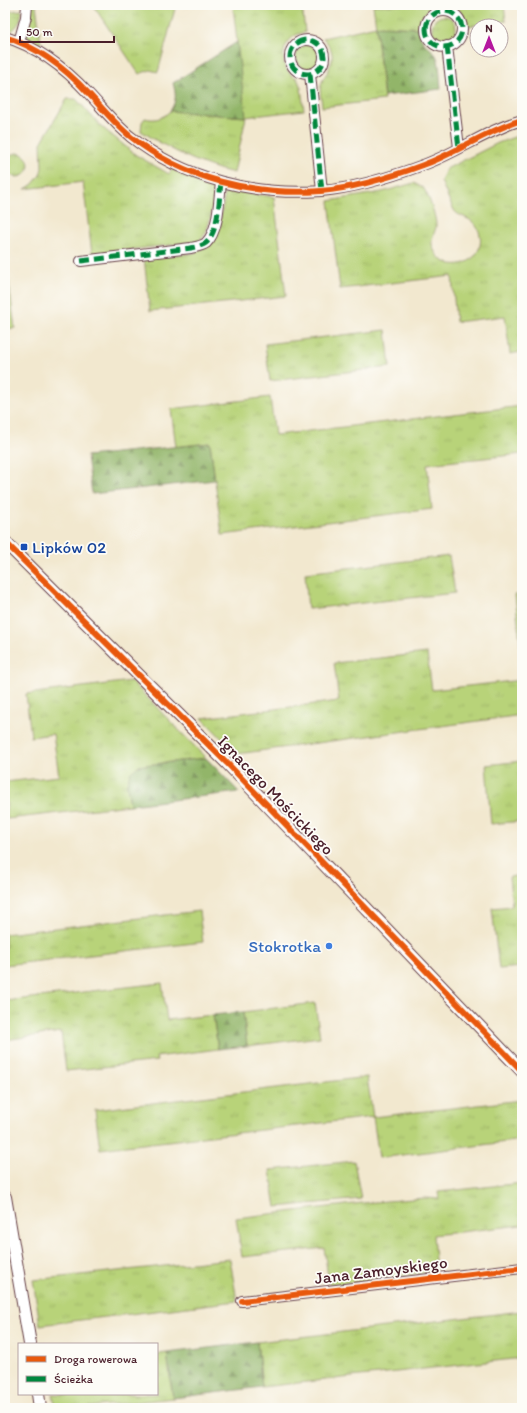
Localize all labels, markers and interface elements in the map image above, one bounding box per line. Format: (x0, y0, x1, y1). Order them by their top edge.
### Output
scale bar (20, 18, 114, 44)
north arrow (469, 18, 509, 58)
text: N (485, 22, 493, 35)
text: 50 m (26, 25, 52, 39)
place label: Lipków 02 (32, 537, 106, 557)
marker: Lipków 02 (19, 542, 29, 552)
street label: Ignacego Mościckiego (214, 731, 338, 859)
place label: Stokrotka (248, 936, 321, 956)
marker: Stokrotka (324, 941, 334, 951)
street label: Jana Zamoyskiego (313, 1252, 449, 1288)
legend (18, 1343, 158, 1395)
text: Droga rowerowa (54, 1352, 138, 1366)
text: Ścieżka (54, 1372, 94, 1386)

